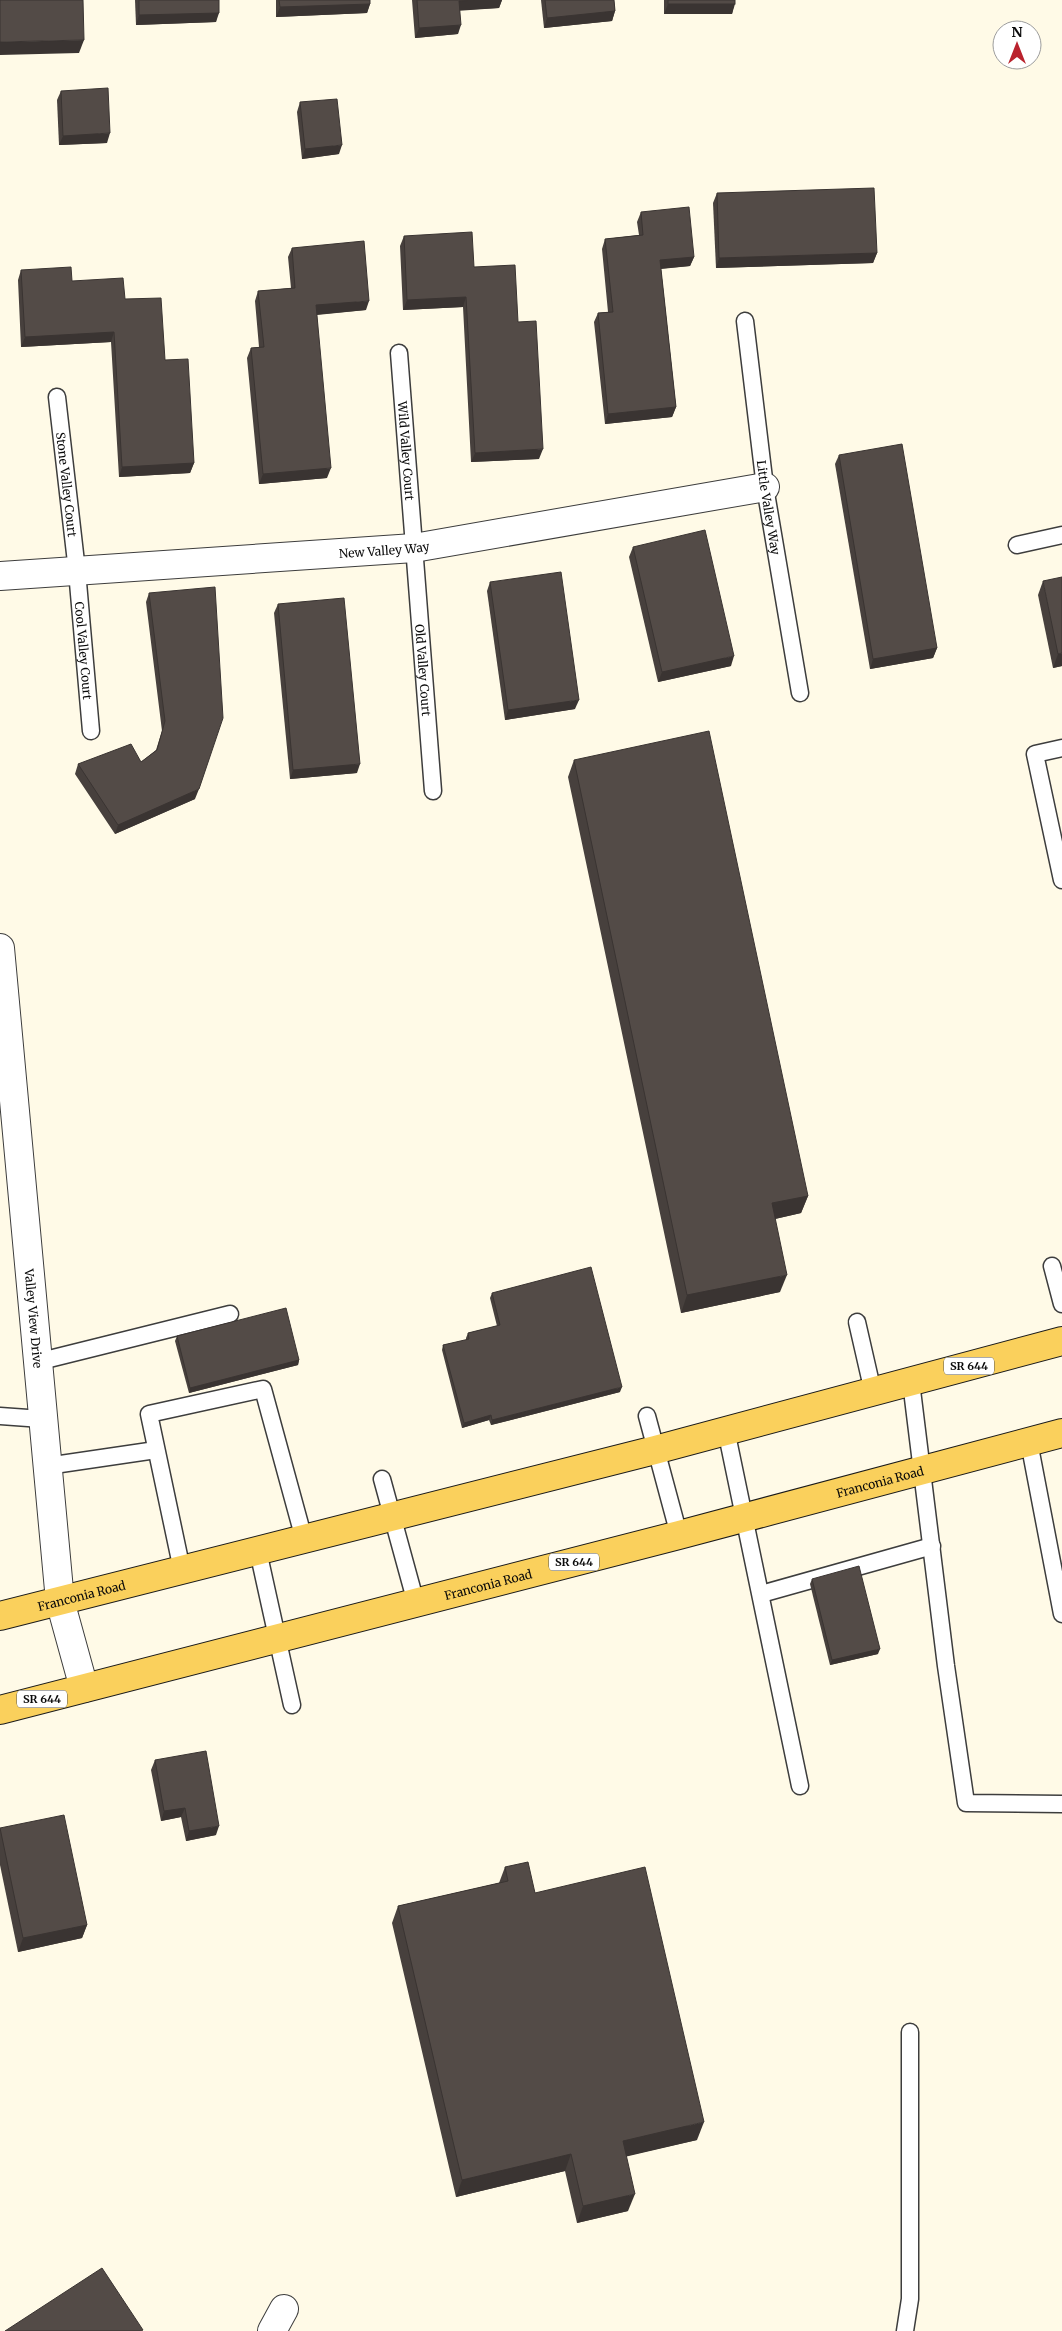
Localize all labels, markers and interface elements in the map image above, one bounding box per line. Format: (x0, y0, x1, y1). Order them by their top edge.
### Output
north arrow (992, 20, 1042, 70)
text: N (1011, 23, 1023, 41)
street label: Wild Valley Court (395, 400, 418, 501)
street label: Stone Valley Court (54, 431, 81, 538)
street label: Little Valley Way (754, 459, 784, 556)
street label: New Valley Way (338, 538, 430, 561)
street label: Cool Valley Court (72, 601, 96, 700)
street label: Old Valley Court (413, 624, 435, 717)
street label: Valley View Drive (22, 1267, 46, 1369)
road number: SR 644 (944, 1358, 994, 1374)
street label: Franconia Road (834, 1463, 925, 1500)
road number: SR 644 (549, 1554, 599, 1570)
street label: Franconia Road (443, 1566, 533, 1603)
street label: Franconia Road (36, 1577, 127, 1614)
road number: SR 644 (17, 1690, 67, 1708)

